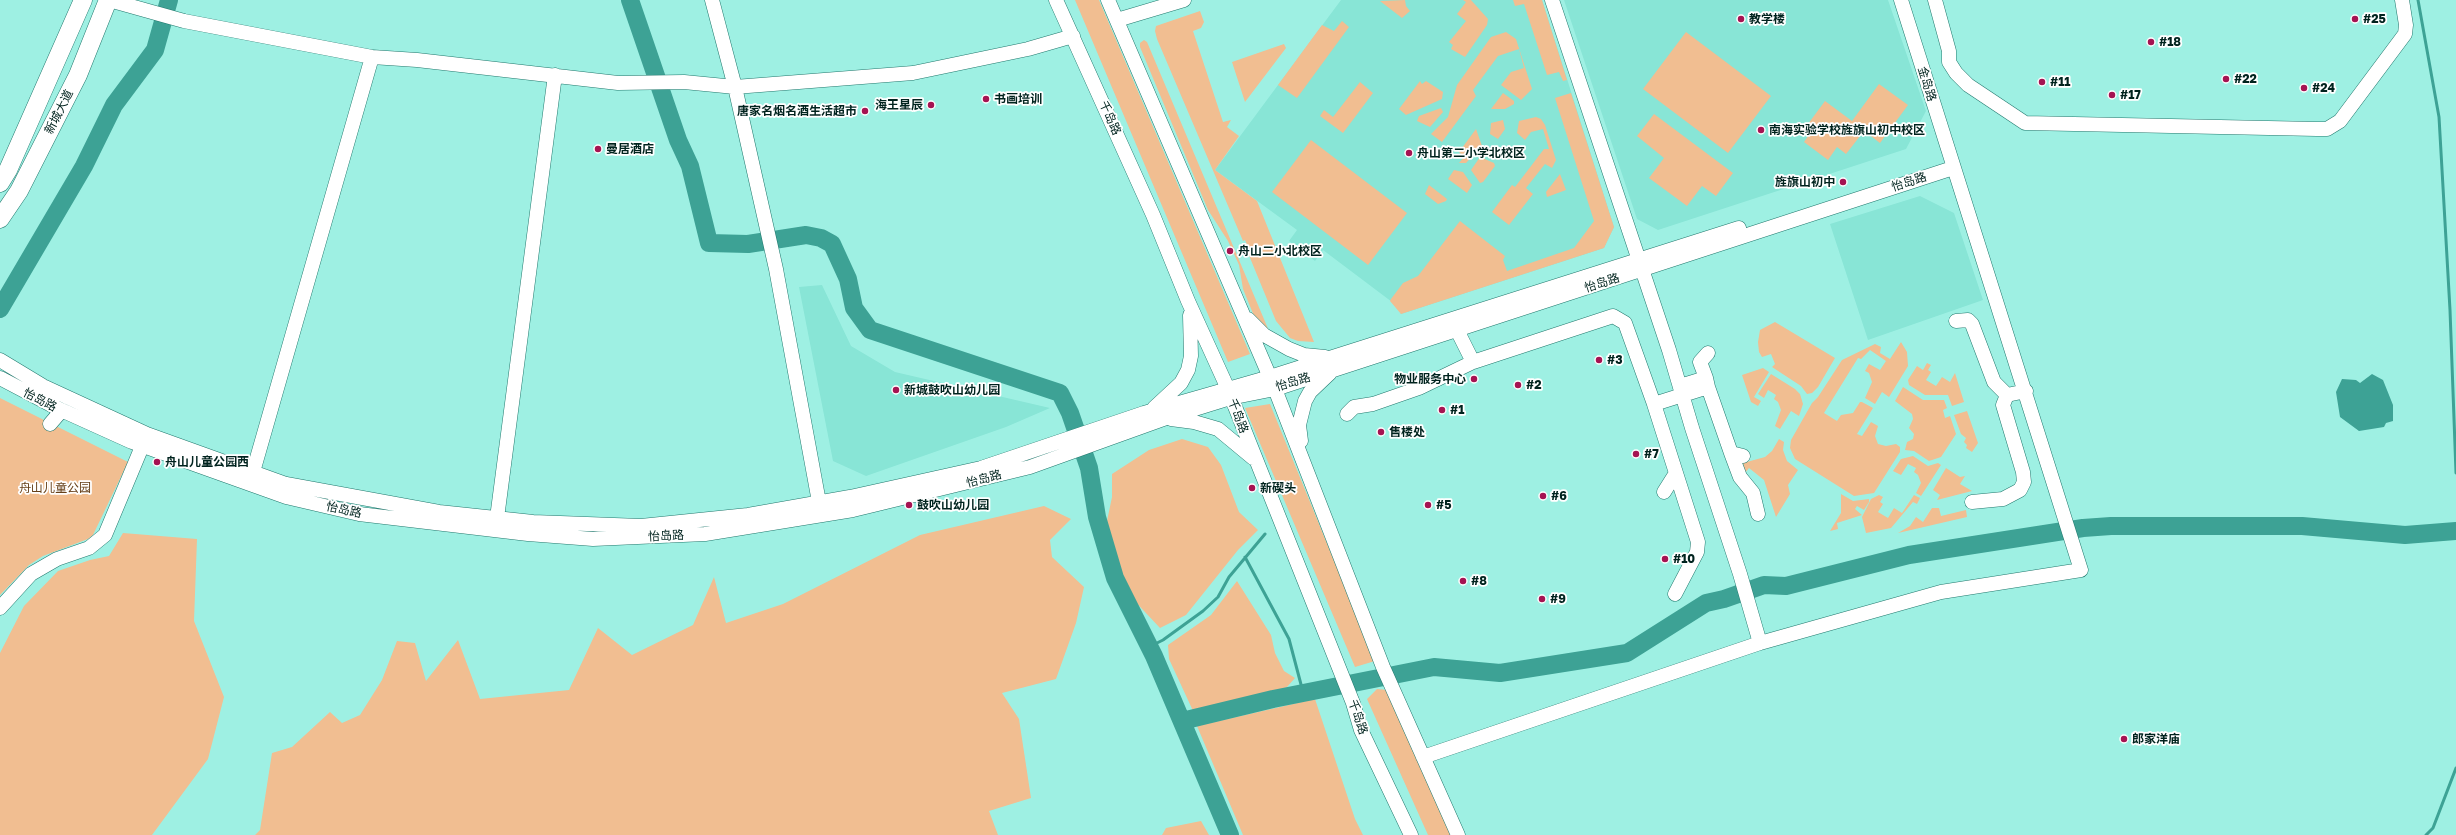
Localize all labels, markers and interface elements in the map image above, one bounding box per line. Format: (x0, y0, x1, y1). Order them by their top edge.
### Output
place label: 教学楼 (1749, 12, 1785, 26)
place label: #25 (2363, 12, 2386, 26)
marker: 教学楼 (1736, 14, 1746, 24)
marker: #25 (2350, 14, 2360, 24)
place label: #18 (2159, 35, 2181, 49)
marker: #18 (2146, 37, 2156, 47)
street label: 金岛路 (1915, 65, 1939, 103)
place label: #22 (2234, 72, 2257, 86)
marker: #22 (2221, 74, 2231, 84)
place label: #11 (2050, 75, 2071, 89)
marker: #11 (2037, 77, 2047, 87)
place label: #24 (2312, 81, 2335, 95)
marker: #24 (2299, 83, 2309, 93)
street label: 新城大道 (42, 87, 76, 137)
place label: #17 (2120, 88, 2141, 102)
marker: #17 (2107, 90, 2117, 100)
place label: 书画培训 (994, 92, 1042, 106)
marker: 书画培训 (981, 94, 991, 104)
place label: 海王星辰 (875, 98, 923, 112)
street label: 千岛路 (1096, 99, 1124, 137)
marker: 海王星辰 (926, 100, 936, 110)
place label: 唐家名烟名酒生活超市 (737, 104, 857, 118)
marker: 唐家名烟名酒生活超市 (860, 106, 870, 116)
place label: 南海实验学校旌旗山初中校区 (1769, 123, 1925, 137)
marker: 南海实验学校旌旗山初中校区 (1756, 125, 1766, 135)
place label: 曼居酒店 (606, 142, 654, 156)
marker: 曼居酒店 (593, 144, 603, 154)
place label: 舟山第二小学北校区 (1417, 146, 1525, 160)
marker: 舟山第二小学北校区 (1404, 148, 1414, 158)
street label: 怡岛路 (1890, 170, 1928, 194)
place label: 旌旗山初中 (1775, 175, 1835, 189)
marker: 旌旗山初中 (1838, 177, 1848, 187)
place label: 舟山二小北校区 (1238, 244, 1322, 258)
marker: 舟山二小北校区 (1225, 246, 1235, 256)
street label: 怡岛路 (1583, 271, 1621, 295)
place label: #3 (1607, 353, 1622, 367)
marker: #3 (1594, 355, 1604, 365)
street label: 怡岛路 (1274, 370, 1312, 394)
place label: 物业服务中心 (1394, 372, 1466, 386)
marker: 物业服务中心 (1469, 374, 1479, 384)
place label: #2 (1526, 378, 1541, 392)
marker: #2 (1513, 380, 1523, 390)
place label: 新城鼓吹山幼儿园 (904, 383, 1000, 397)
street label: 怡岛路 (21, 385, 59, 415)
marker: 新城鼓吹山幼儿园 (891, 385, 901, 395)
street label: 千岛路 (1225, 397, 1251, 435)
place label: #1 (1450, 403, 1464, 417)
marker: #1 (1437, 405, 1447, 415)
place label: 售楼处 (1389, 425, 1425, 439)
marker: 售楼处 (1376, 427, 1386, 437)
place label: #7 (1644, 447, 1659, 461)
marker: #7 (1631, 449, 1641, 459)
place label: 舟山儿童公园西 (165, 455, 249, 469)
marker: 舟山儿童公园西 (152, 457, 162, 467)
street label: 怡岛路 (965, 467, 1003, 491)
park label: 舟山儿童公园 (19, 481, 91, 495)
place label: 新碶头 (1260, 481, 1296, 495)
marker: 新碶头 (1247, 483, 1257, 493)
place label: #6 (1551, 489, 1567, 503)
marker: #6 (1538, 491, 1548, 501)
place label: 鼓吹山幼儿园 (917, 498, 989, 512)
place label: #5 (1436, 498, 1451, 512)
street label: 怡岛路 (325, 499, 363, 521)
marker: 鼓吹山幼儿园 (904, 500, 914, 510)
marker: #5 (1423, 500, 1433, 510)
street label: 怡岛路 (648, 528, 684, 544)
place label: #10 (1673, 552, 1695, 566)
marker: #10 (1660, 554, 1670, 564)
place label: #8 (1471, 574, 1487, 588)
marker: #8 (1458, 576, 1468, 586)
place label: #9 (1550, 592, 1566, 606)
marker: #9 (1537, 594, 1547, 604)
street label: 千岛路 (1345, 698, 1371, 736)
place label: 郎家洋庙 (2132, 732, 2180, 746)
marker: 郎家洋庙 (2119, 734, 2129, 744)

